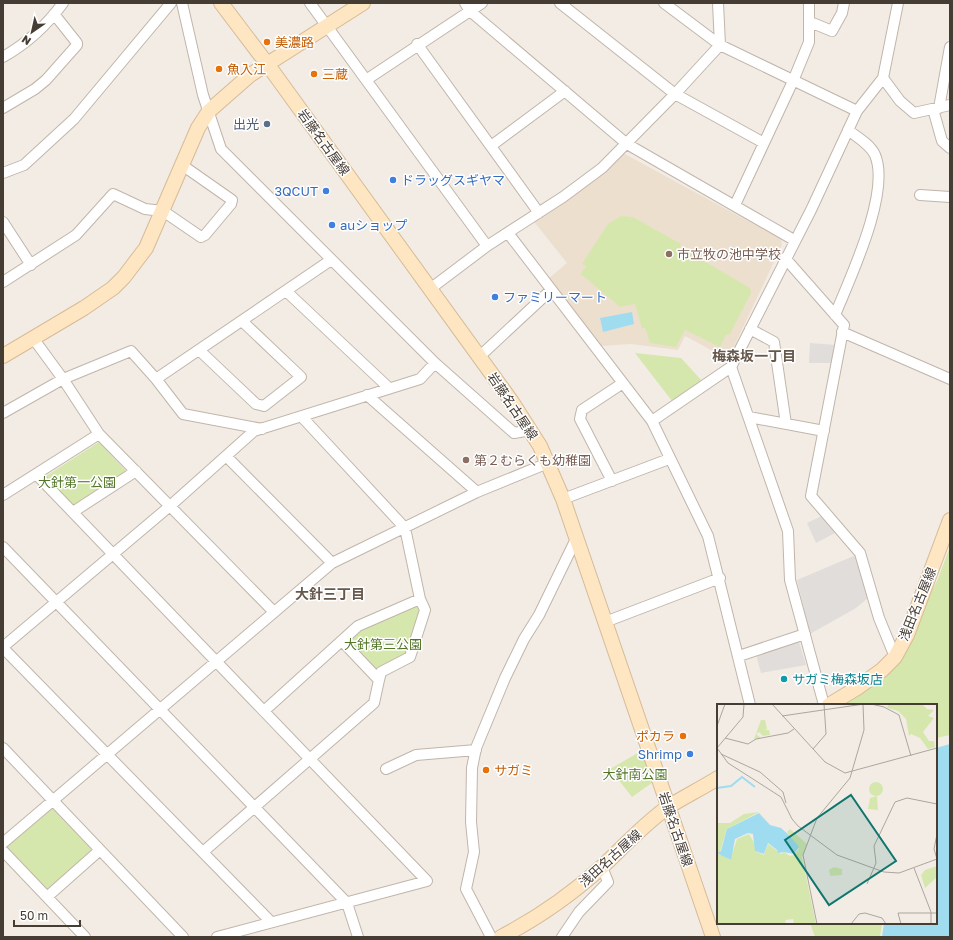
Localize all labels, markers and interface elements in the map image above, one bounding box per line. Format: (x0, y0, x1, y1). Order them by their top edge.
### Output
north arrow (12, 12, 52, 52)
text: N (19, 33, 33, 48)
place label: 美濃路 (275, 34, 314, 50)
marker: 美濃路 (262, 37, 272, 47)
place label: 魚入江 (227, 61, 266, 77)
marker: 魚入江 (214, 64, 224, 74)
place label: 三蔵 (322, 66, 348, 82)
marker: 三蔵 (309, 69, 319, 79)
street label: 岩藤名古屋線 (295, 106, 353, 178)
place label: 出光 (233, 116, 259, 132)
marker: 出光 (262, 119, 272, 129)
place label: ドラッグスギヤマ (401, 172, 505, 188)
marker: ドラッグスギヤマ (388, 175, 398, 185)
place label: 3QCUT (274, 183, 318, 199)
marker: 3QCUT (321, 186, 331, 196)
place label: auショップ (340, 217, 407, 233)
marker: auショップ (327, 220, 337, 230)
place label: 市立牧の池中学校 (677, 246, 781, 262)
marker: 市立牧の池中学校 (664, 249, 674, 259)
place label: ファミリーマート (503, 289, 607, 305)
marker: ファミリーマート (490, 292, 500, 302)
district label: 梅森坂一丁目 (712, 347, 796, 364)
street label: 岩藤名古屋線 (485, 369, 541, 443)
place label: 第２むらくも幼稚園 (474, 452, 591, 468)
marker: 第２むらくも幼稚園 (461, 455, 471, 465)
park label: 大針第一公園 (38, 474, 116, 490)
street label: 浅田名古屋線 (895, 565, 939, 643)
district label: 大針三丁目 (295, 585, 365, 602)
park label: 大針第三公園 (344, 636, 422, 652)
place label: サガミ梅森坂店 (792, 671, 883, 687)
marker: サガミ梅森坂店 (779, 674, 789, 684)
inset map (717, 704, 937, 924)
place label: ポカラ (636, 728, 675, 744)
marker: ポカラ (678, 731, 688, 741)
place label: Shrimp (638, 746, 682, 762)
marker: Shrimp (685, 749, 695, 759)
place label: サガミ (494, 762, 533, 778)
marker: サガミ (481, 765, 491, 775)
park label: 大針南公園 (602, 766, 668, 782)
street label: 岩藤名古屋線 (656, 790, 696, 868)
street label: 浅田名古屋線 (576, 826, 644, 890)
scale bar (14, 902, 80, 928)
text: 50 m (20, 908, 48, 923)

